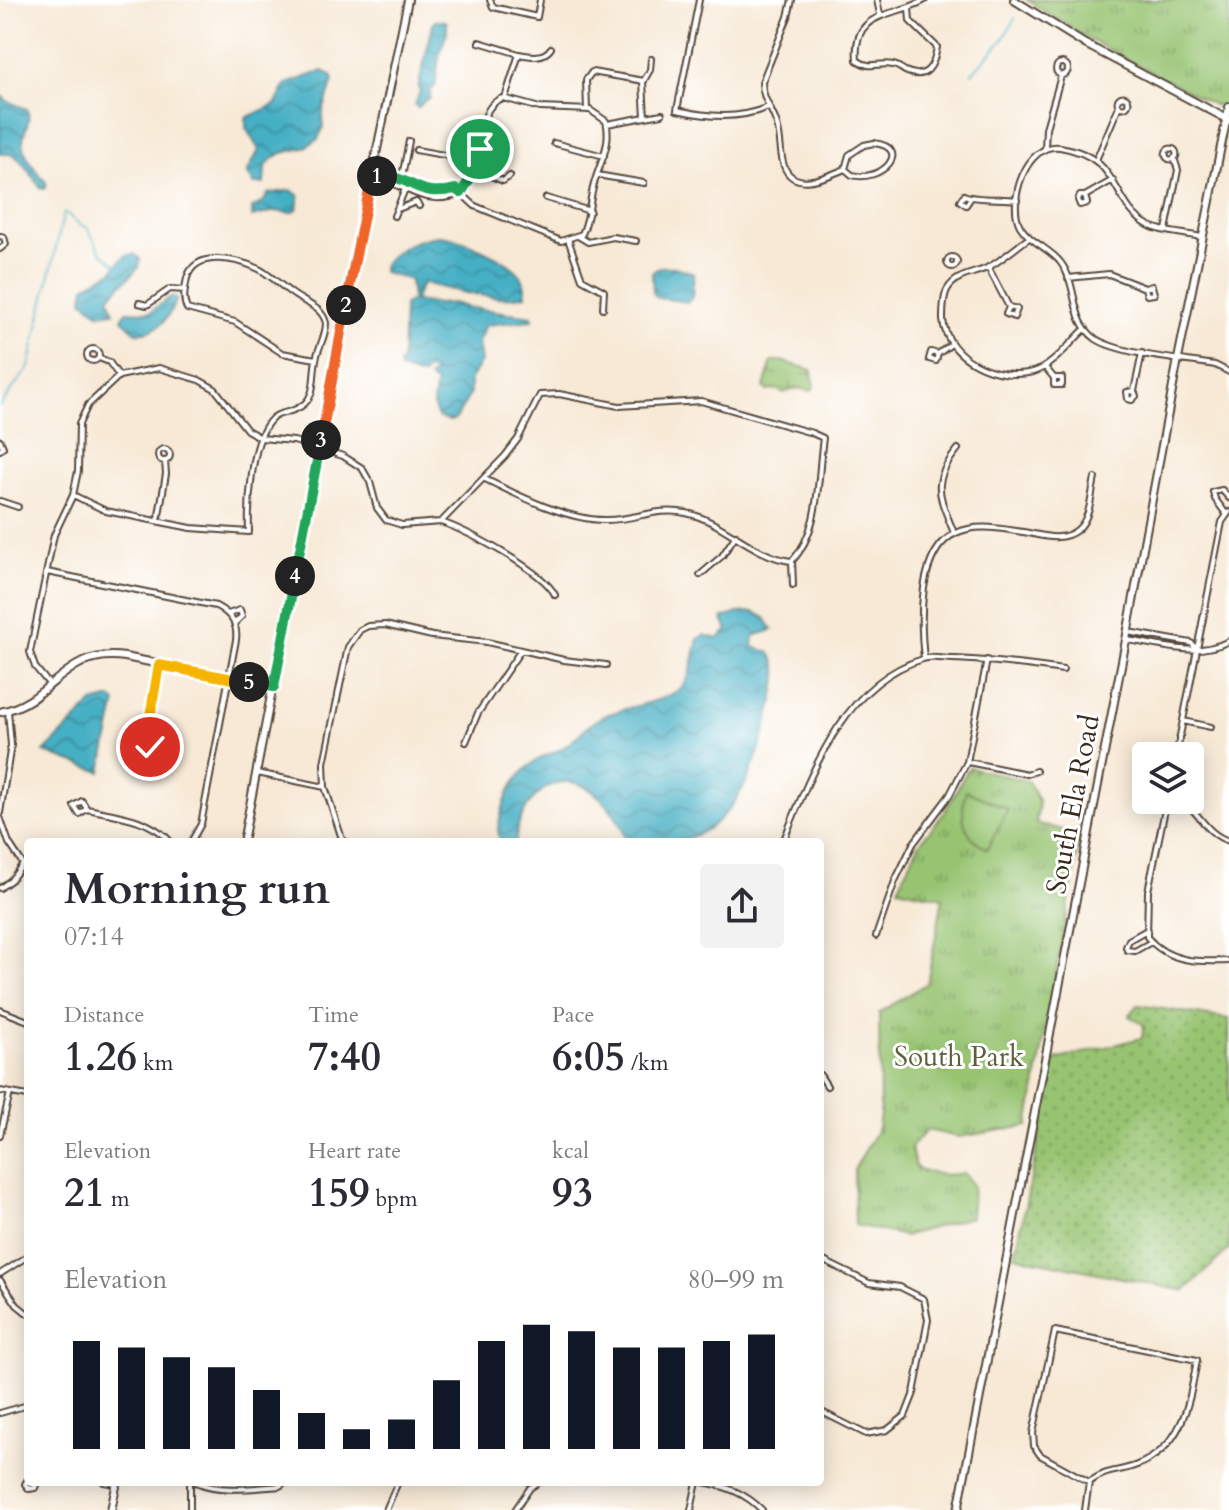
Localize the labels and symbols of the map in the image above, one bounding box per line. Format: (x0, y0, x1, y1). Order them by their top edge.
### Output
pin (446, 115, 514, 183)
pin: 1 (357, 156, 397, 196)
pin: 2 (326, 285, 366, 325)
pin: 3 (301, 420, 341, 460)
pin: 4 (275, 556, 315, 596)
pin: 5 (229, 662, 269, 702)
street label: South Ela Road (1037, 711, 1109, 897)
pin (116, 713, 184, 781)
park label: South Park (894, 1038, 1024, 1076)

